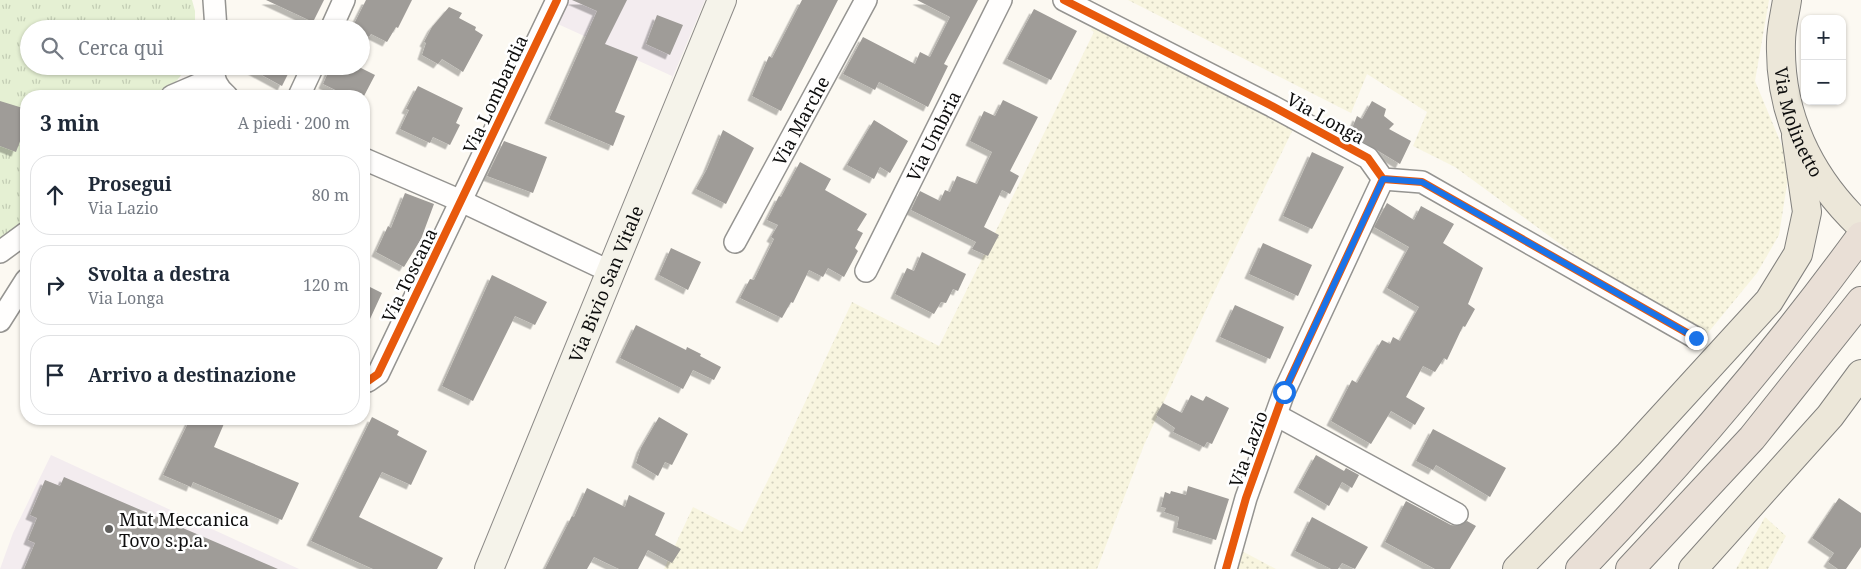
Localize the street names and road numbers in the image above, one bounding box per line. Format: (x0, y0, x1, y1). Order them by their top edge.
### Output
street label: Via Lombardia (457, 31, 533, 157)
street label: Via Molinetto (1770, 65, 1829, 181)
street label: Via Marche (767, 72, 835, 170)
street label: Via Umbria (901, 87, 966, 185)
street label: Via Longa (1283, 87, 1369, 149)
street label: Via Bivio San Vitale (563, 202, 649, 366)
street label: Via Toscana (376, 224, 442, 326)
street label: Via Lazio (1223, 408, 1273, 490)

